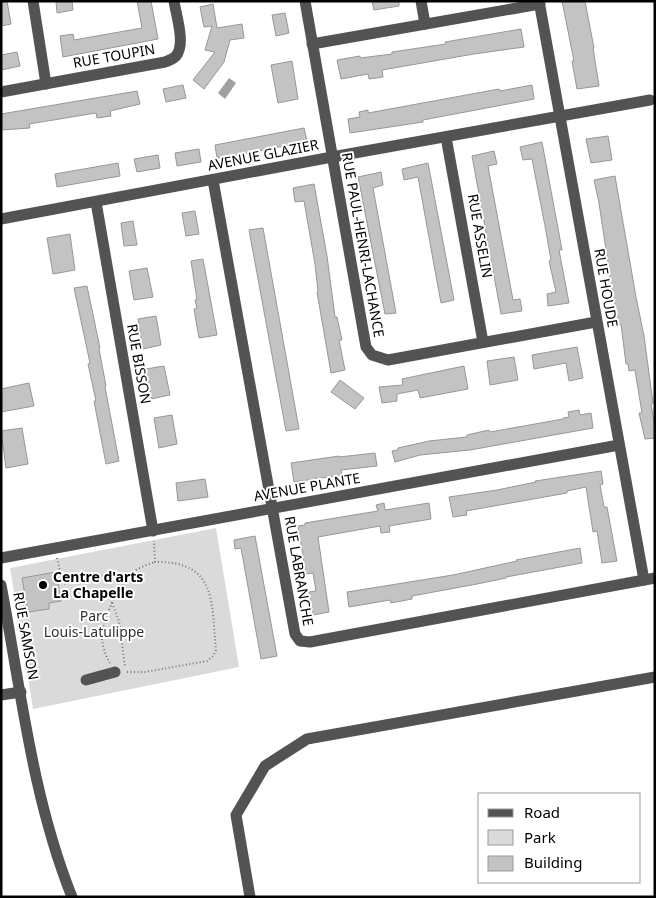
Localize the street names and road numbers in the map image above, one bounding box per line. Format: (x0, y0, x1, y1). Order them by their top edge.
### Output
street label: RUE TOUPIN (71, 39, 156, 72)
street label: AVENUE GLAZIER (206, 134, 320, 175)
street label: RUE PAUL-HENRI-LACHANCE (338, 151, 389, 339)
street label: RUE ASSELIN (464, 192, 497, 280)
street label: RUE HOUDE (590, 247, 623, 329)
street label: RUE BISSON (123, 322, 156, 406)
street label: AVENUE PLANTE (252, 468, 362, 505)
street label: RUE LABRANCHE (280, 515, 318, 627)
street label: RUE SAMSON (9, 590, 44, 681)

